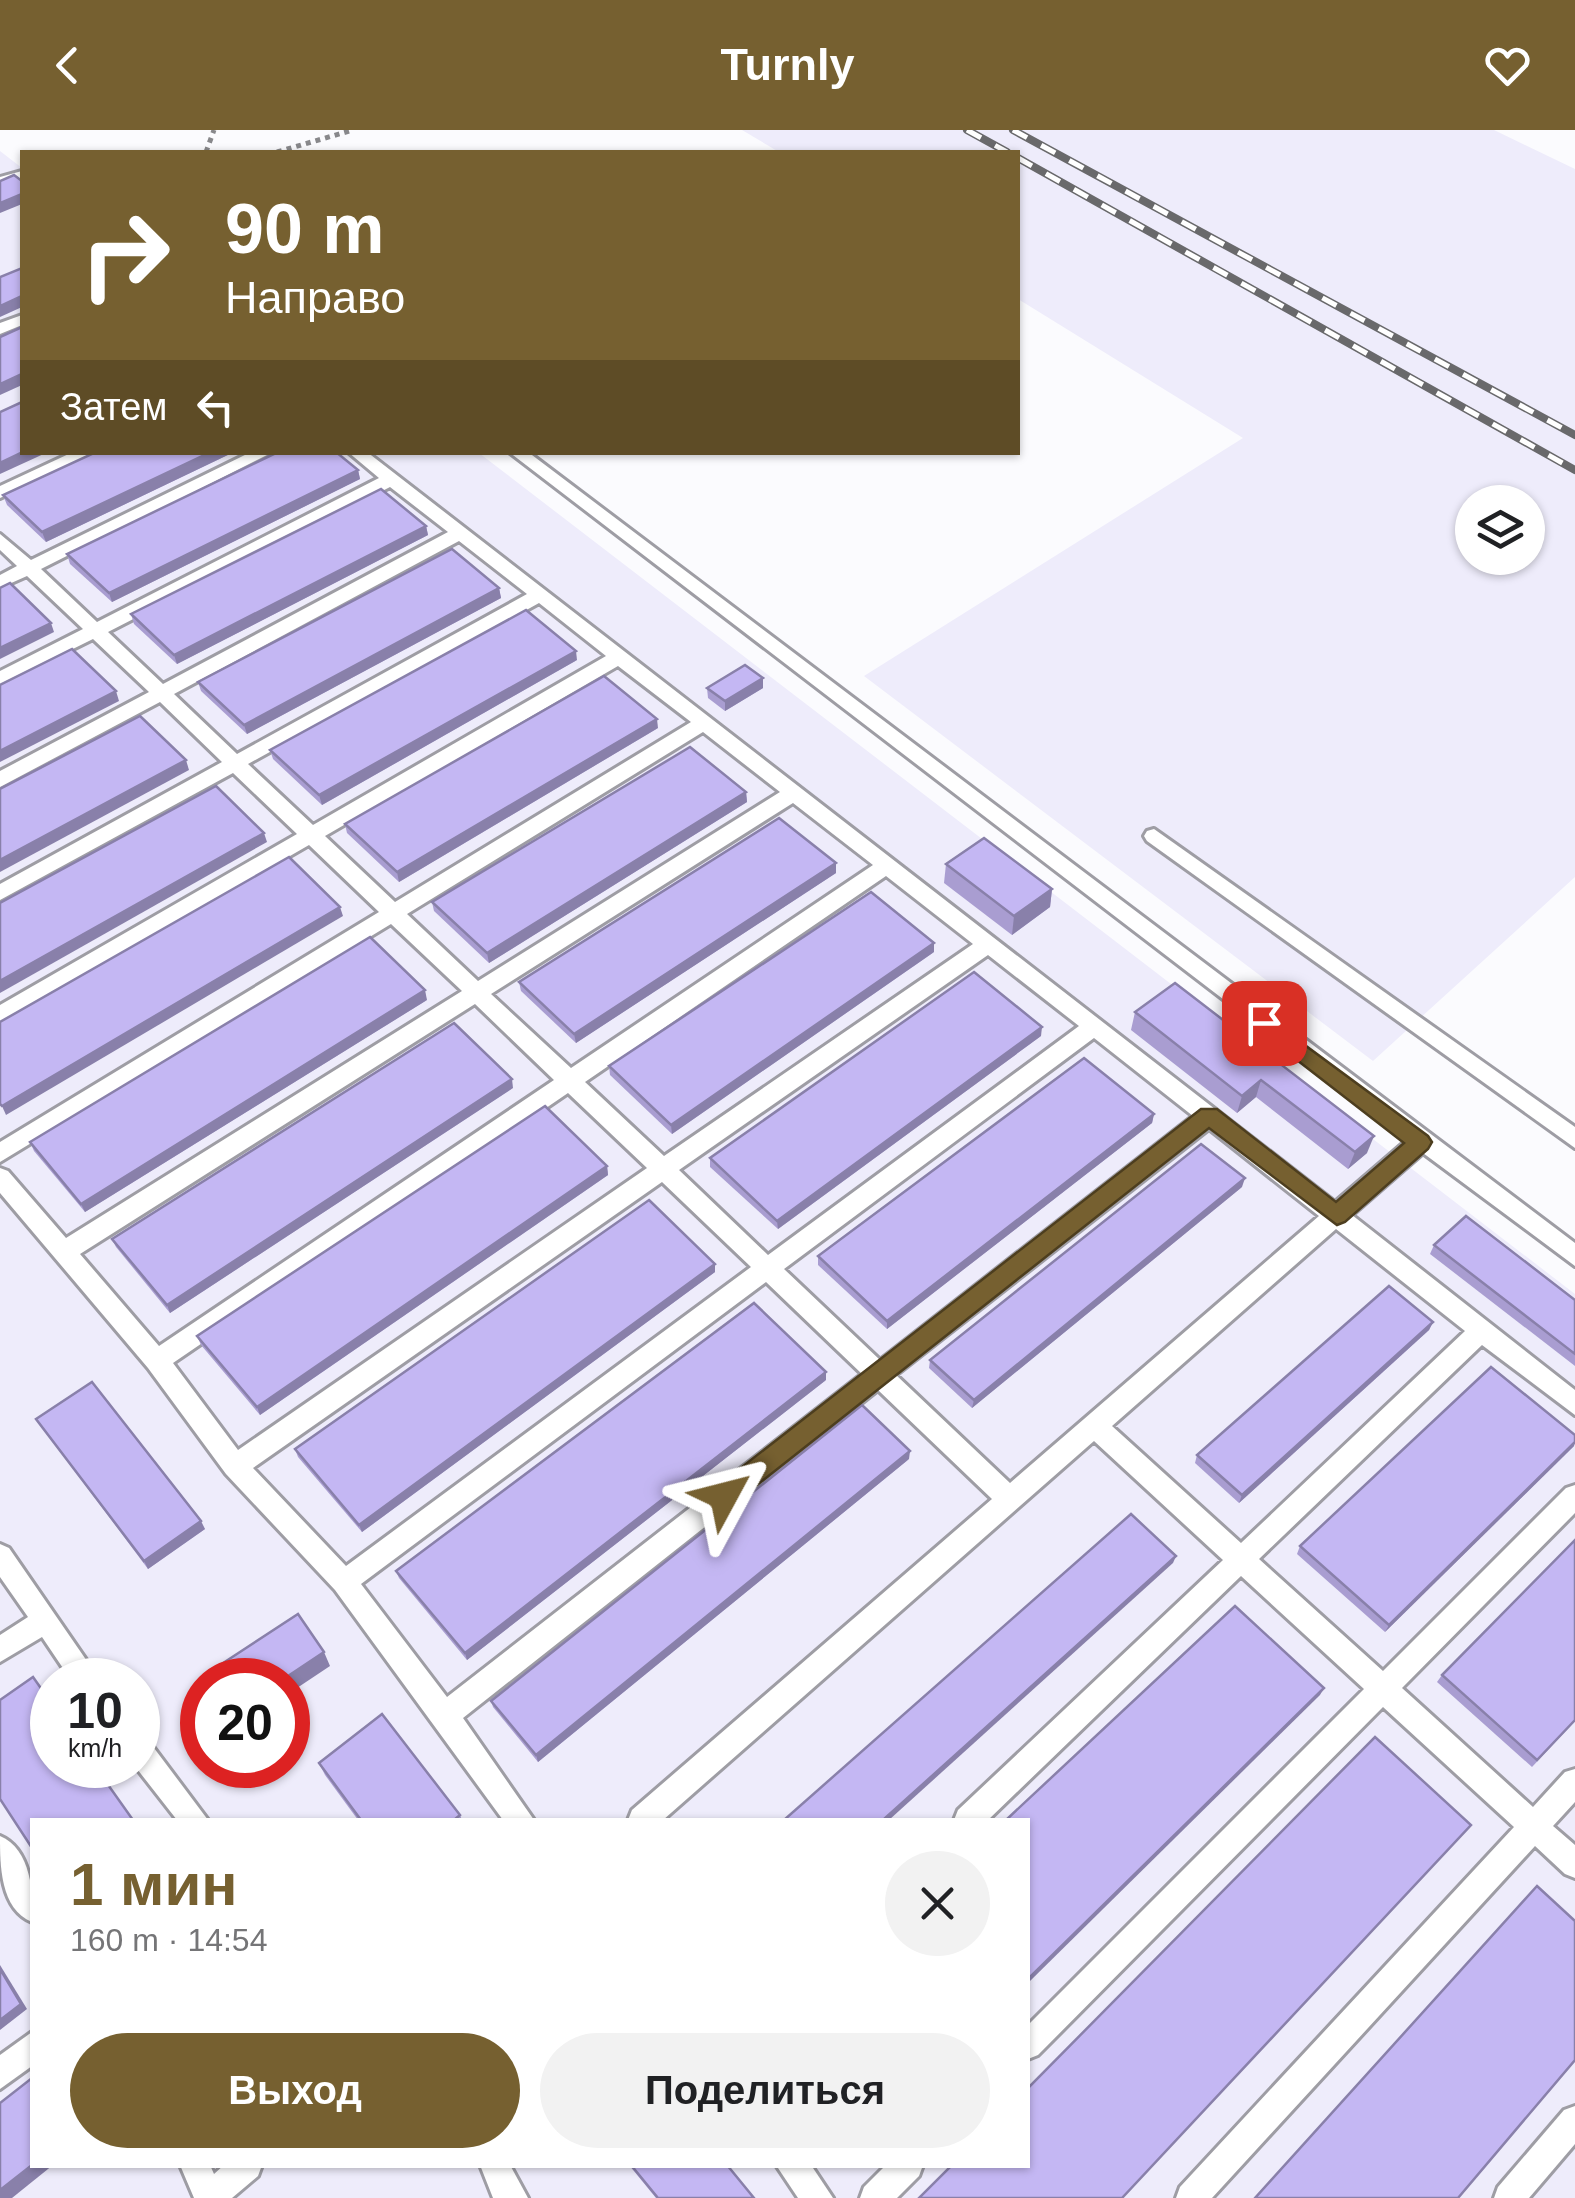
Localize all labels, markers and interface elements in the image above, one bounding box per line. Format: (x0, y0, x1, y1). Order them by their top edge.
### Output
icon: back (40, 38, 95, 93)
icon: heart (1480, 38, 1535, 93)
text: Turnly (720, 39, 855, 90)
icon: right (60, 190, 190, 320)
text: 90 m (225, 190, 385, 268)
text: Направо (225, 272, 405, 323)
icon: left (188, 380, 243, 435)
text: Затем (60, 386, 168, 428)
map controls (1455, 485, 1545, 575)
button: layers (1455, 485, 1545, 575)
pin (1222, 981, 1307, 1066)
icon: arrive (1237, 996, 1292, 1051)
position arrow (672, 1444, 776, 1548)
speed limit sign: 20 (180, 1658, 310, 1788)
text: 10 (67, 1683, 123, 1739)
text: km/h (68, 1734, 122, 1762)
text: 1 мин (70, 1851, 238, 1918)
button: close (885, 1851, 990, 1956)
text: 160 m · 14:54 (70, 1922, 267, 1958)
button: Выход (70, 2033, 520, 2148)
button: Поделиться (540, 2033, 990, 2148)

